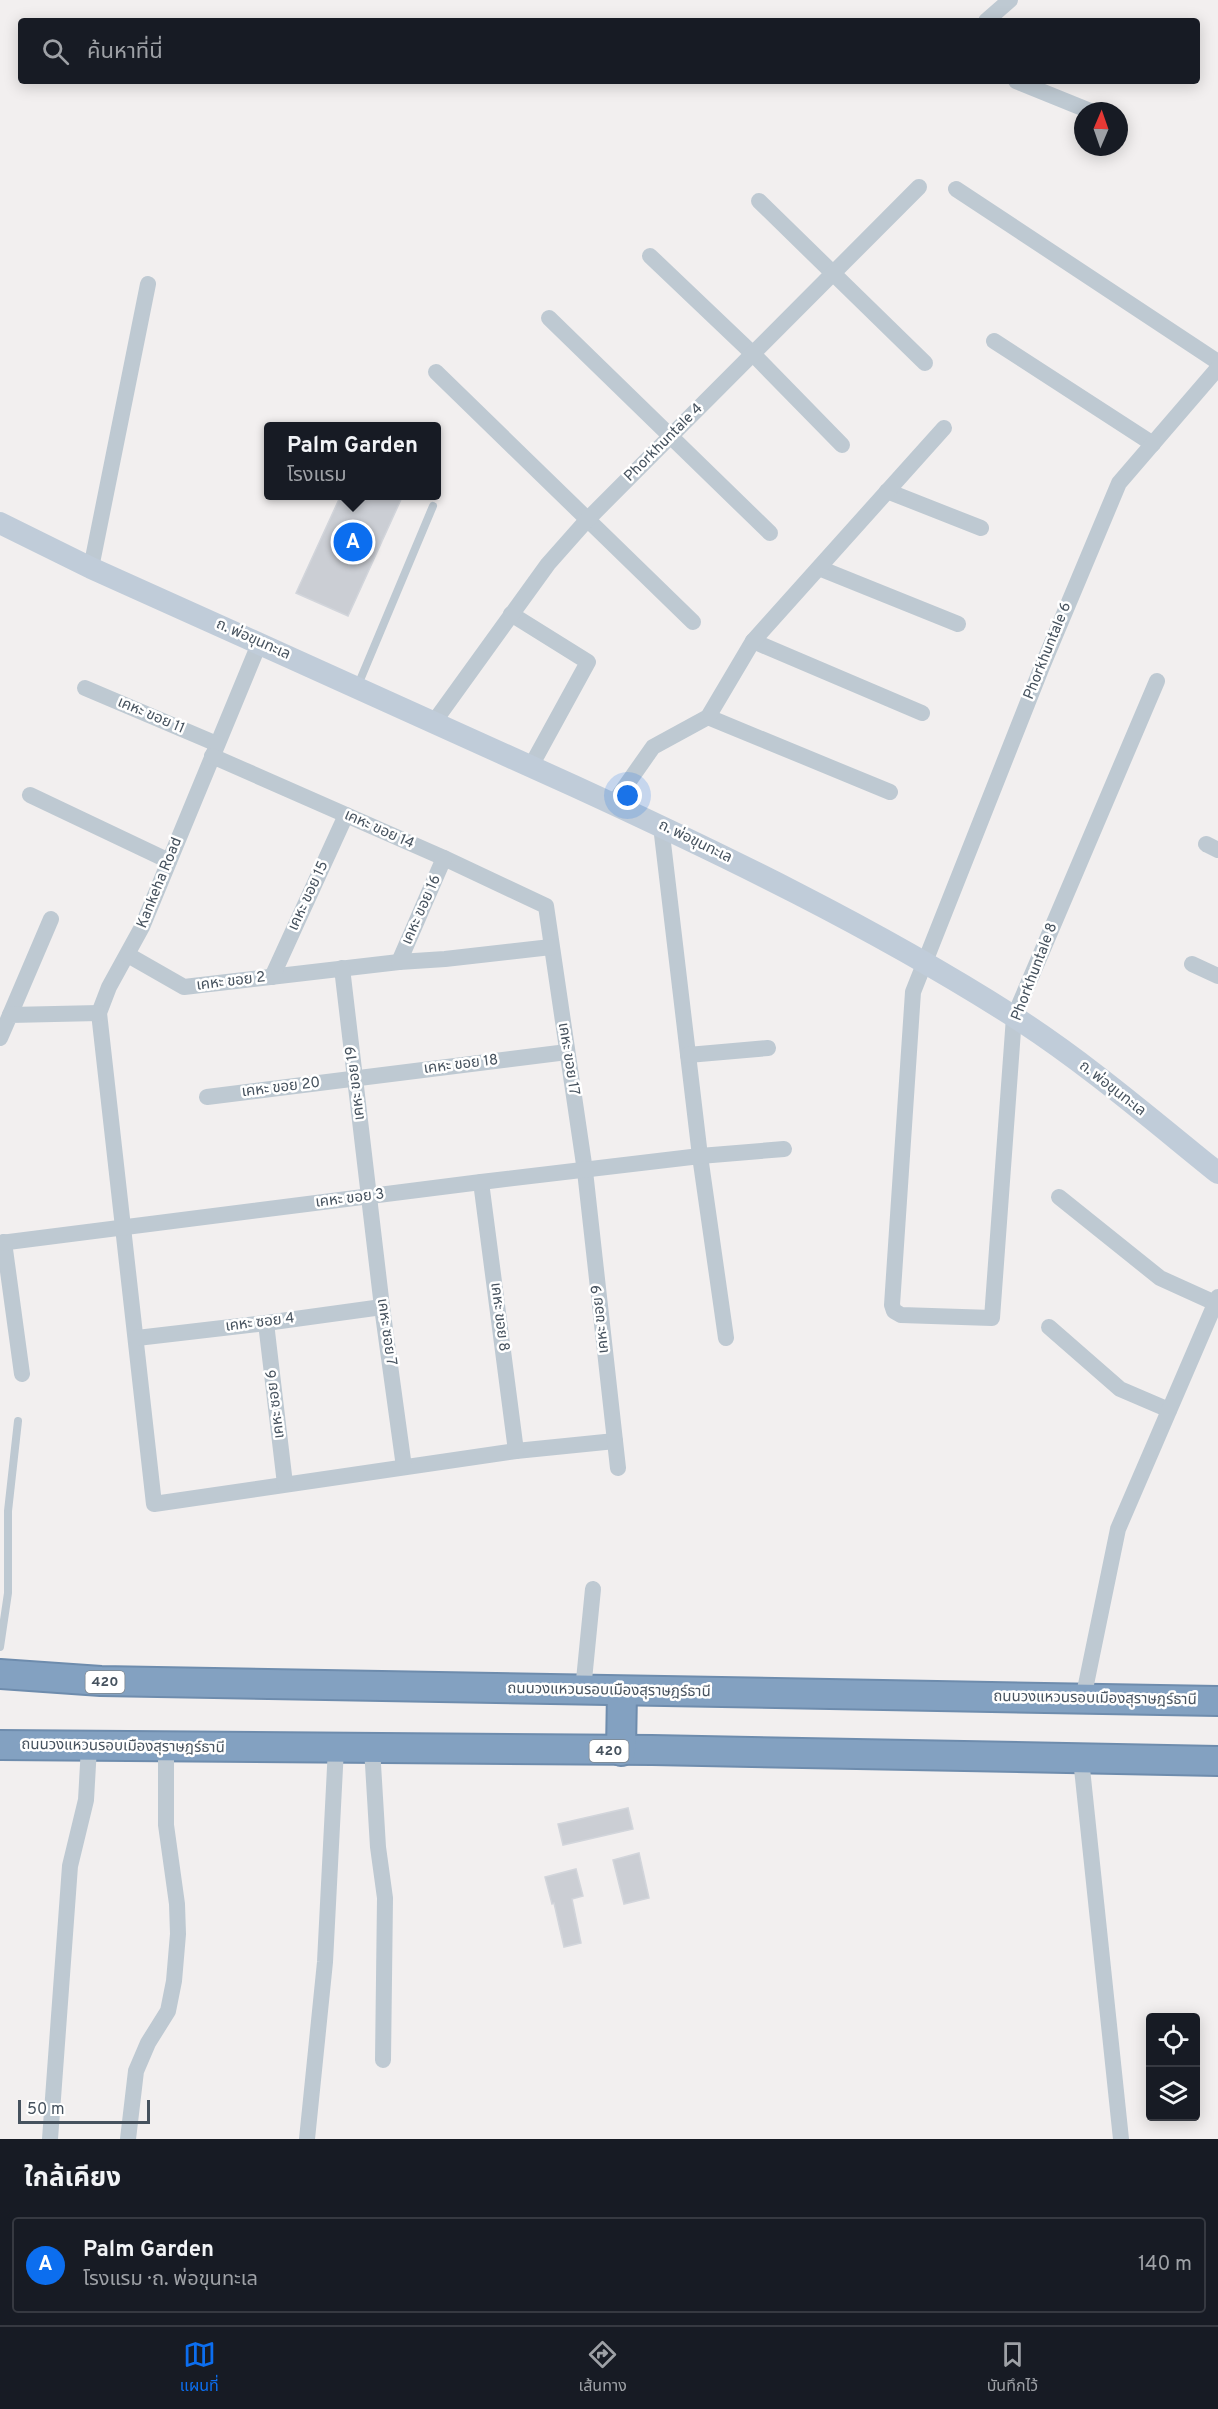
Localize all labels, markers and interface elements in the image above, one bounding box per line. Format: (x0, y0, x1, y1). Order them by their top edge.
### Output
search box (18, 18, 1200, 84)
icon: search (39, 35, 72, 68)
text: ค้นหาที่นี่ (87, 39, 163, 66)
north arrow (1074, 102, 1128, 156)
street label: Phorkhuntale 4 (621, 400, 707, 486)
popup (264, 422, 441, 500)
text: Palm Garden (287, 433, 418, 460)
text: โรงแรม (287, 463, 347, 489)
pin: A (334, 520, 372, 564)
street label: Phorkhuntale 6 (1020, 600, 1076, 702)
street label: ถ. พ่อขุนทะเล (213, 614, 294, 665)
street label: เคหะ ขอย 11 (114, 693, 188, 739)
your location (613, 781, 642, 810)
street label: เคหะ ขอย 14 (341, 806, 417, 854)
street label: ถ. พ่อขุนทะเล (655, 815, 735, 868)
street label: Kankeha Road (133, 835, 187, 931)
street label: เคหะ ขอย 15 (285, 858, 333, 934)
street label: เคหะ ขอย 16 (398, 872, 446, 948)
street label: Phorkhuntale 8 (1008, 920, 1062, 1024)
street label: เคหะ ขอย 2 (195, 968, 267, 996)
street label: เคหะ ขอย 17 (553, 1021, 583, 1097)
street label: เคหะ ขอย 19 (342, 1045, 370, 1121)
street label: เคหะ ขอย 18 (423, 1051, 499, 1079)
street label: ถ. พ่อขุนทะเล (1075, 1056, 1150, 1121)
street label: เคหะ ขอย 20 (241, 1074, 321, 1102)
street label: เคหะ ขอย 3 (315, 1185, 385, 1213)
street label: เคหะ ขอย 8 (485, 1281, 513, 1353)
street label: เคหะ ขอย 9 (588, 1284, 614, 1354)
street label: เคหะ ซอย 7 (372, 1297, 400, 1367)
street label: เคหะ ซอย 4 (224, 1309, 296, 1337)
street label: เคหะ ซอย 6 (262, 1368, 290, 1440)
road number: 420 (86, 1671, 124, 1693)
street label: ถนนวงแหวนรอบเมืองสุราษฎร์ธานี (507, 1680, 711, 1702)
street label: ถนนวงแหวนรอบเมืองสุราษฎร์ธานี (993, 1688, 1197, 1710)
street label: ถนนวงแหวนรอบเมืองสุราษฎร์ธานี (21, 1736, 225, 1758)
road number: 420 (590, 1740, 628, 1762)
map controls (1146, 2013, 1200, 2121)
button: locate (1146, 2013, 1200, 2067)
button: layers (1146, 2067, 1200, 2121)
scale bar (18, 2097, 150, 2124)
text: 50 m (27, 2100, 65, 2120)
text: ใกล้เคียง (24, 2163, 121, 2196)
text: Palm Garden (83, 2237, 214, 2264)
text: A (38, 2252, 53, 2278)
text: 140 m (1138, 2252, 1192, 2278)
text: โรงแรม · ถ. พ่อขุนทะเล (83, 2267, 258, 2293)
tab: แผนที่ (180, 2338, 219, 2398)
tab: เส้นทาง (579, 2338, 627, 2398)
tab: บันทึกไว้ (987, 2338, 1038, 2398)

